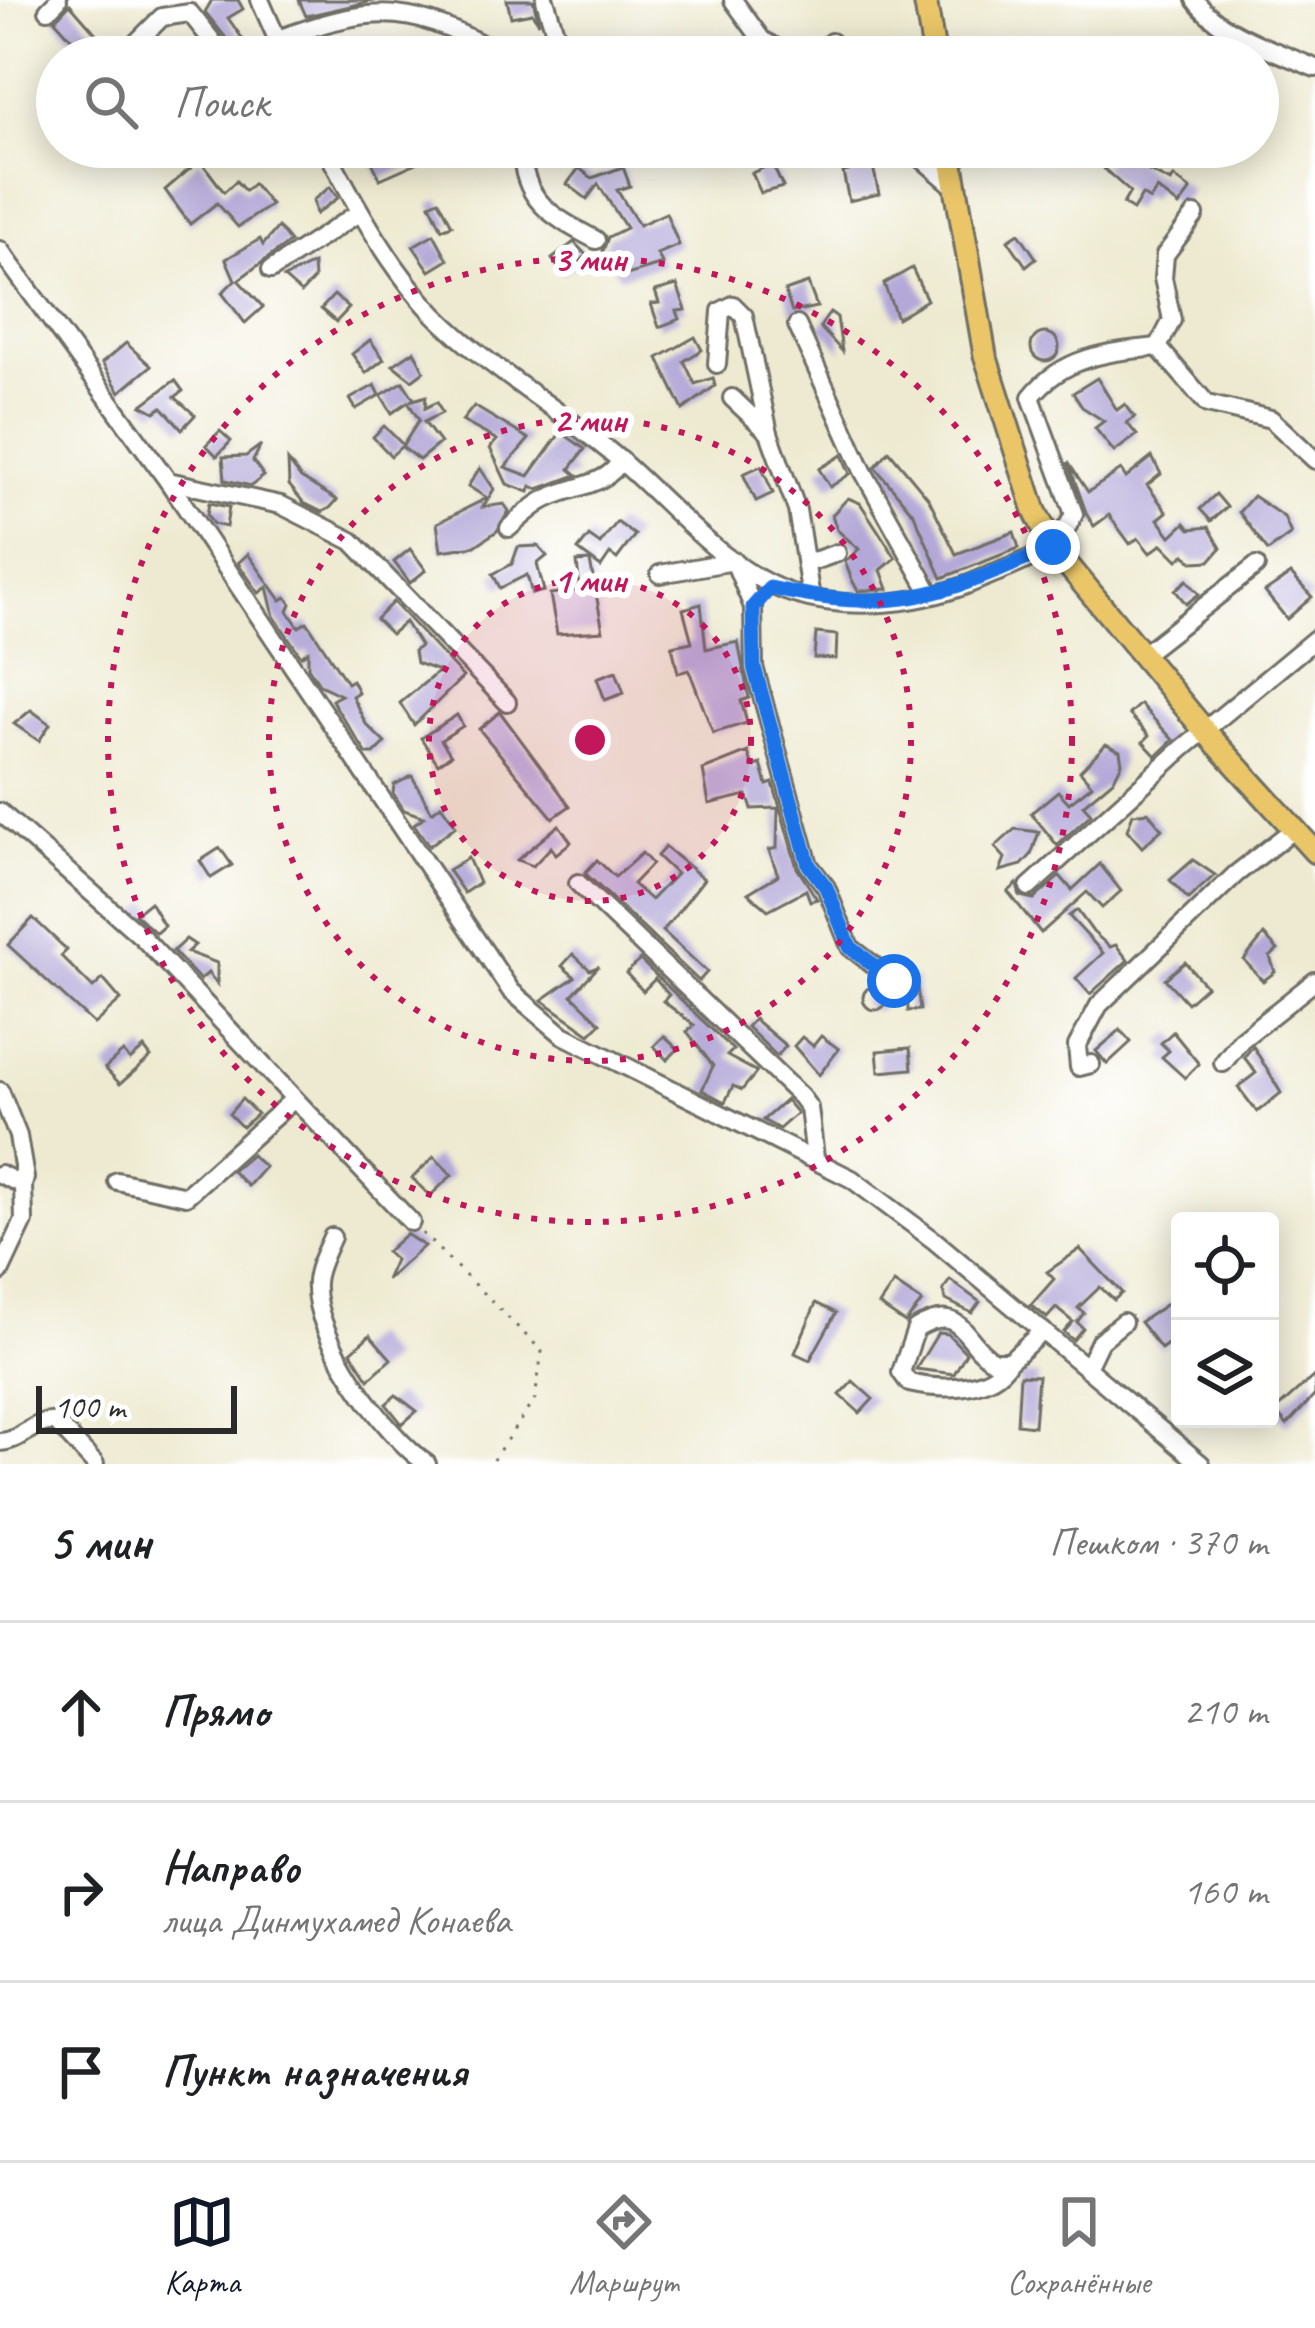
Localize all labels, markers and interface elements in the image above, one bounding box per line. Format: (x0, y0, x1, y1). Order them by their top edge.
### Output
search box (36, 36, 1279, 168)
icon: search (78, 69, 144, 135)
text: Поиск (174, 74, 269, 131)
text: 3 мин (553, 236, 629, 282)
text: 2 мин (553, 397, 629, 443)
route end (1026, 520, 1080, 574)
text: 1 мин (553, 557, 629, 603)
centre of rings (569, 719, 611, 761)
route start (867, 954, 921, 1008)
map controls (1171, 1212, 1279, 1428)
button: locate (1171, 1212, 1279, 1320)
button: layers (1171, 1320, 1279, 1428)
scale bar (36, 1380, 237, 1433)
text: 100 m (54, 1386, 125, 1428)
text: 5 мин (48, 1510, 151, 1574)
text: Пешком · 370 m (1049, 1518, 1267, 1567)
icon: ahead (48, 1679, 114, 1745)
text: Прямо (162, 1683, 269, 1740)
text: 210 m (1183, 1687, 1267, 1736)
text: Направо (162, 1839, 300, 1896)
icon: right (48, 1859, 114, 1925)
text: 160 m (1183, 1867, 1267, 1916)
text: лица Динмухамед Конаева (162, 1896, 511, 1945)
icon: arrive (48, 2039, 114, 2105)
text: Пункт назначения (162, 2043, 467, 2100)
tab: Карта (165, 2189, 240, 2303)
tab: Маршрут (569, 2189, 678, 2303)
tab: Сохранённые (1007, 2189, 1150, 2303)

